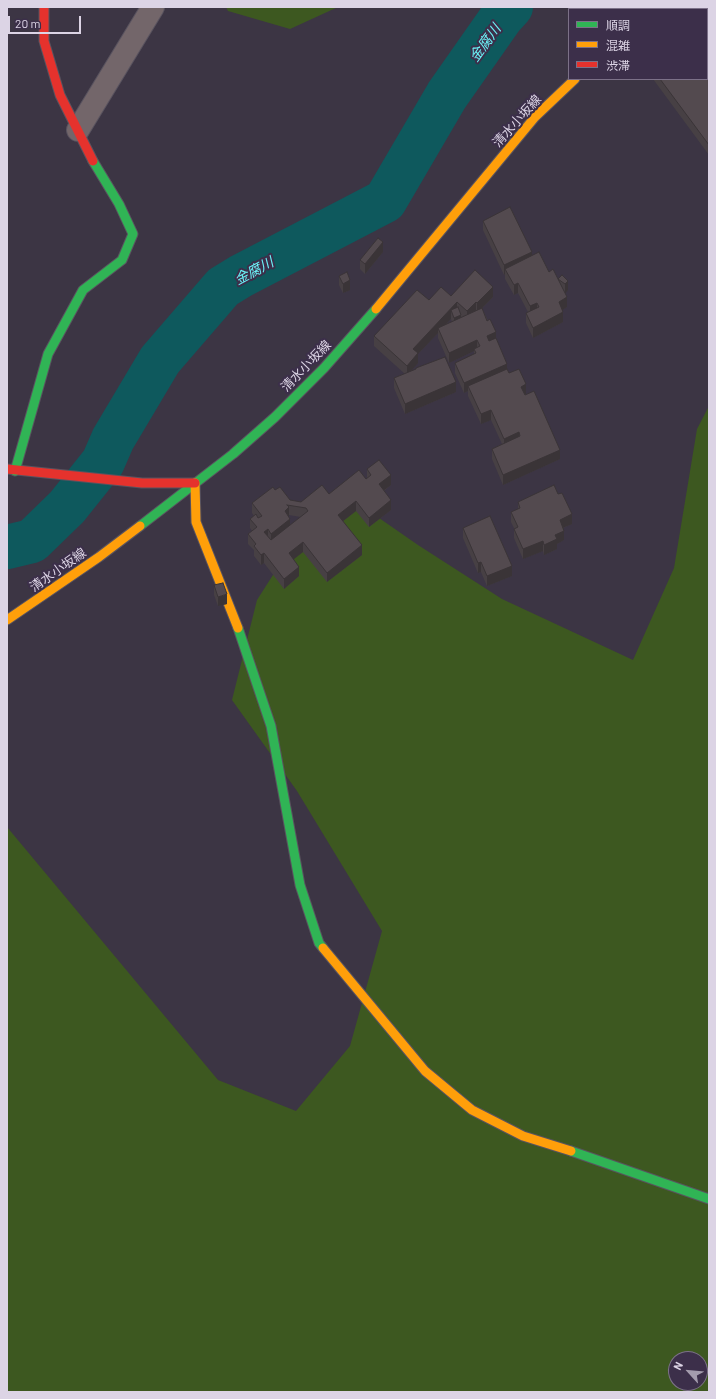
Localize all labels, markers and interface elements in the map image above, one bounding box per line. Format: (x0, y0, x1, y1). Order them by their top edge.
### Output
scale bar (10, 8, 83, 34)
legend (568, 8, 708, 80)
text: 20 m (15, 16, 41, 30)
text: 順調 (606, 18, 630, 32)
water label: 金腐川 (466, 21, 504, 65)
text: 混雑 (606, 38, 630, 52)
text: 渋滞 (606, 58, 630, 72)
street label: 清水小坂線 (489, 92, 545, 150)
water label: 金腐川 (232, 254, 276, 288)
street label: 清水小坂線 (278, 337, 334, 395)
street label: 清水小坂線 (27, 545, 89, 595)
north arrow (668, 1351, 708, 1391)
text: N (670, 1360, 685, 1372)

